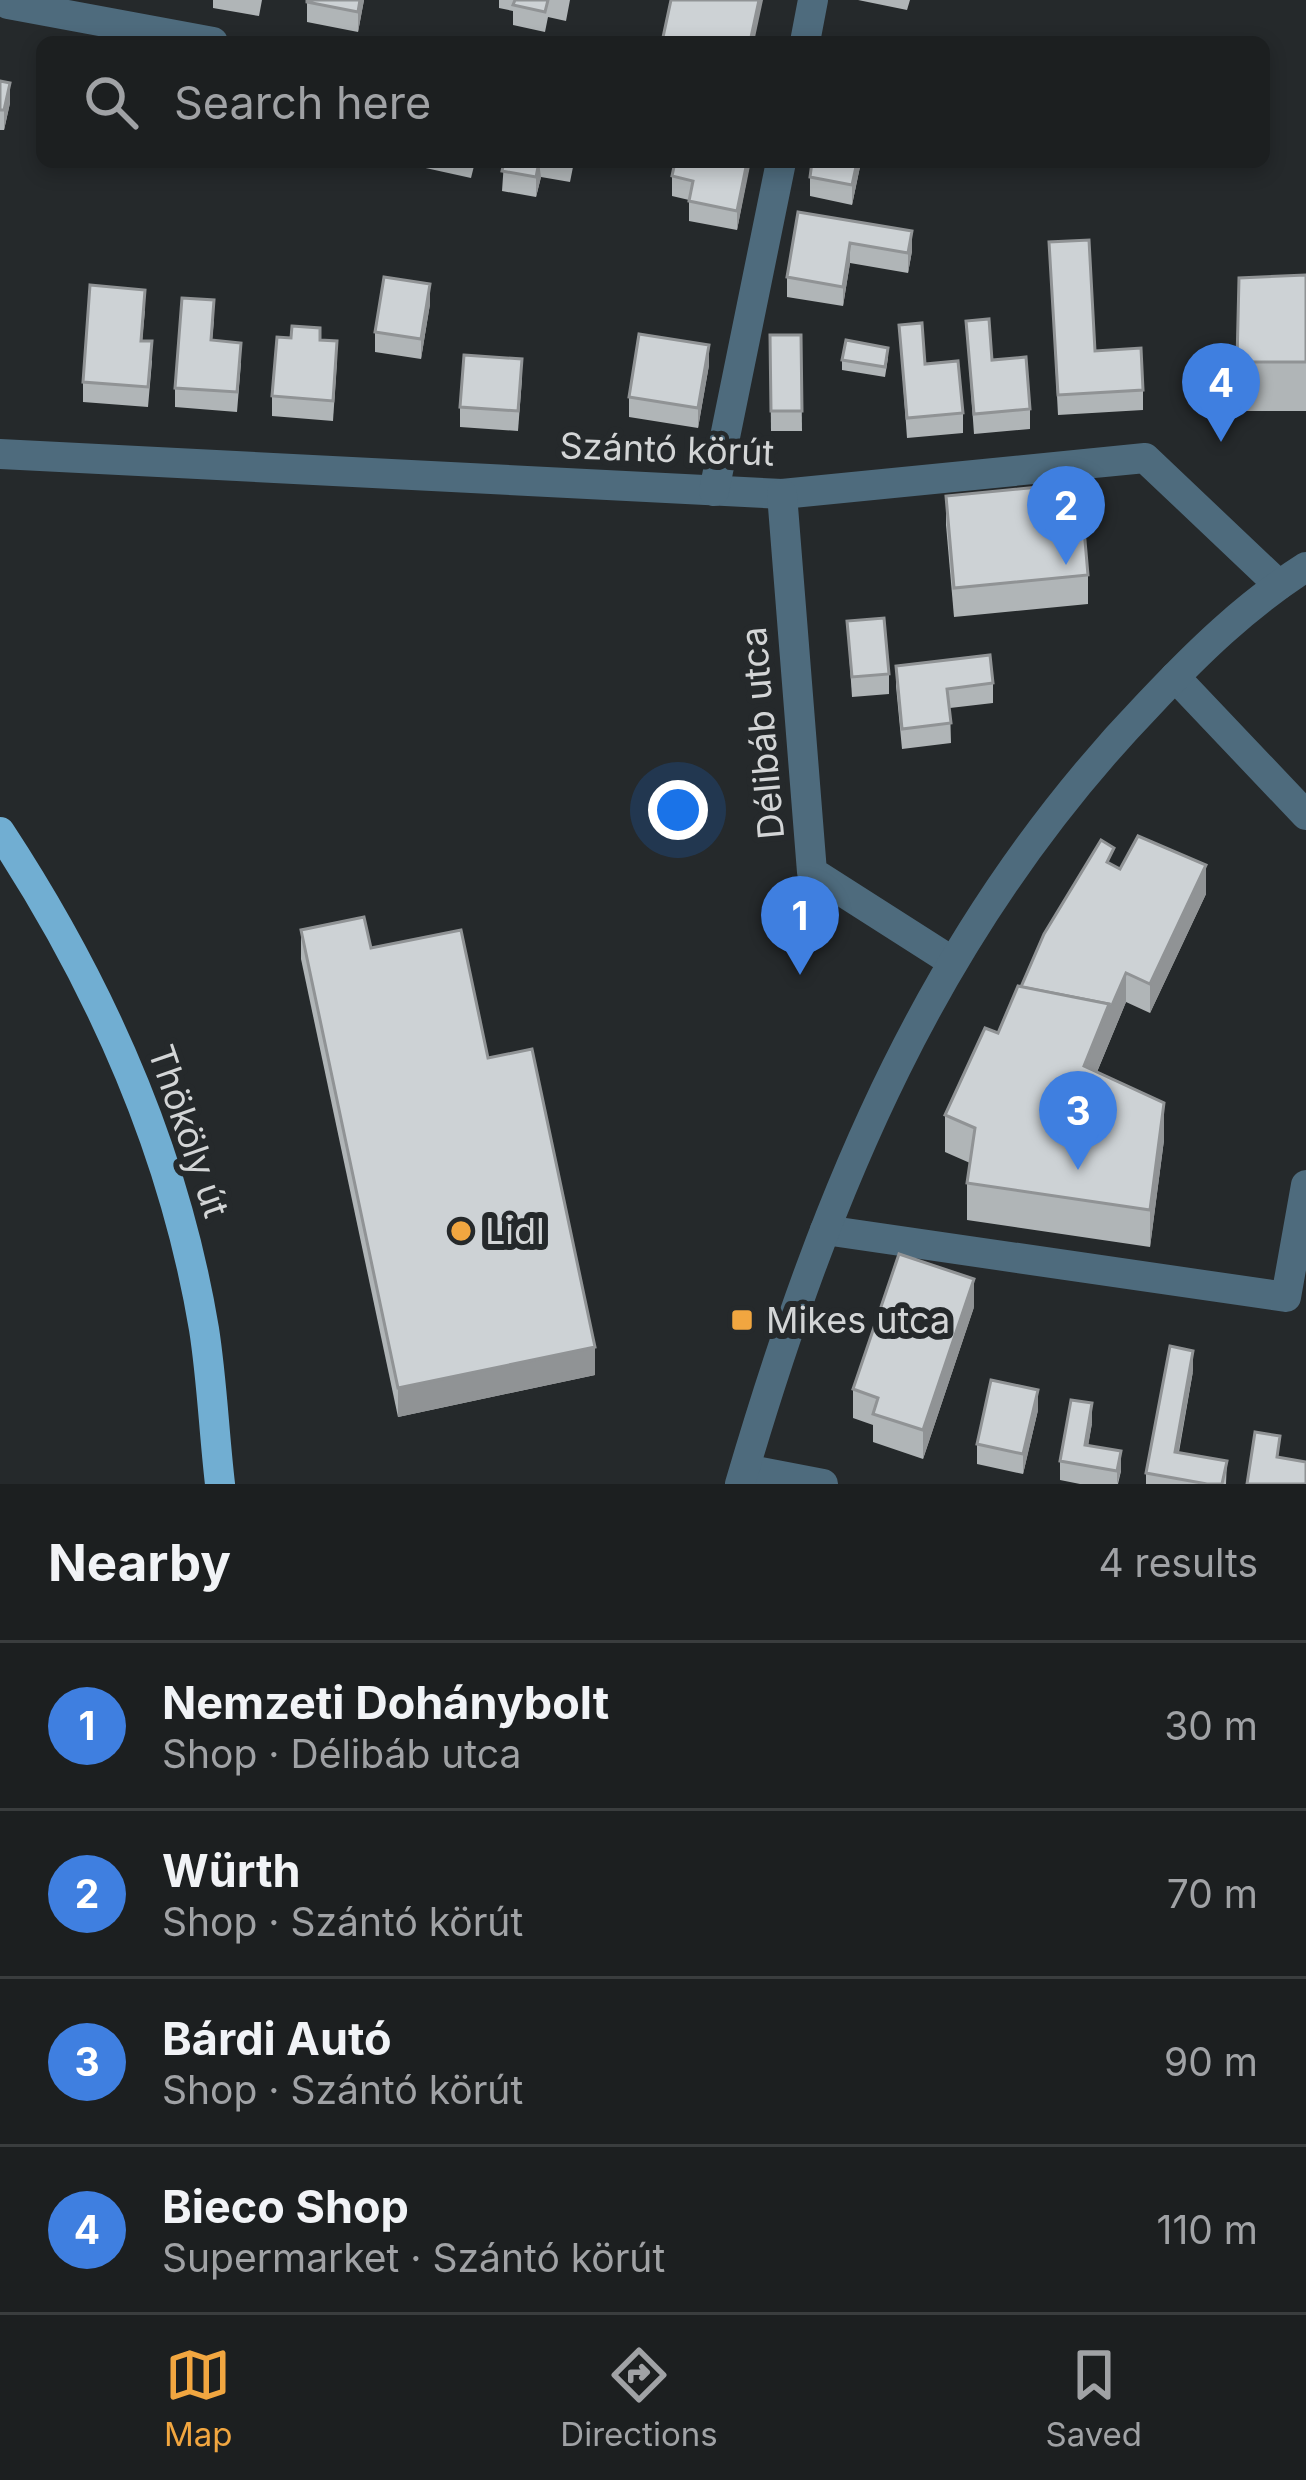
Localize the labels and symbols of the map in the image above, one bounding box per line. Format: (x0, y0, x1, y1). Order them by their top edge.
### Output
pin: 4 (1182, 343, 1260, 442)
street label: Szántó körút (559, 423, 775, 475)
pin: 2 (1027, 466, 1105, 565)
street label: Délibáb utca (731, 625, 793, 841)
your location (648, 780, 708, 840)
pin: 1 (761, 876, 839, 975)
street label: Thököly út (139, 1039, 239, 1223)
pin: 3 (1039, 1071, 1117, 1170)
place label: Lidl (485, 1209, 545, 1253)
marker: Lidl (448, 1218, 474, 1244)
place label: Mikes utca (766, 1298, 950, 1342)
marker: Mikes utca (729, 1307, 755, 1333)

